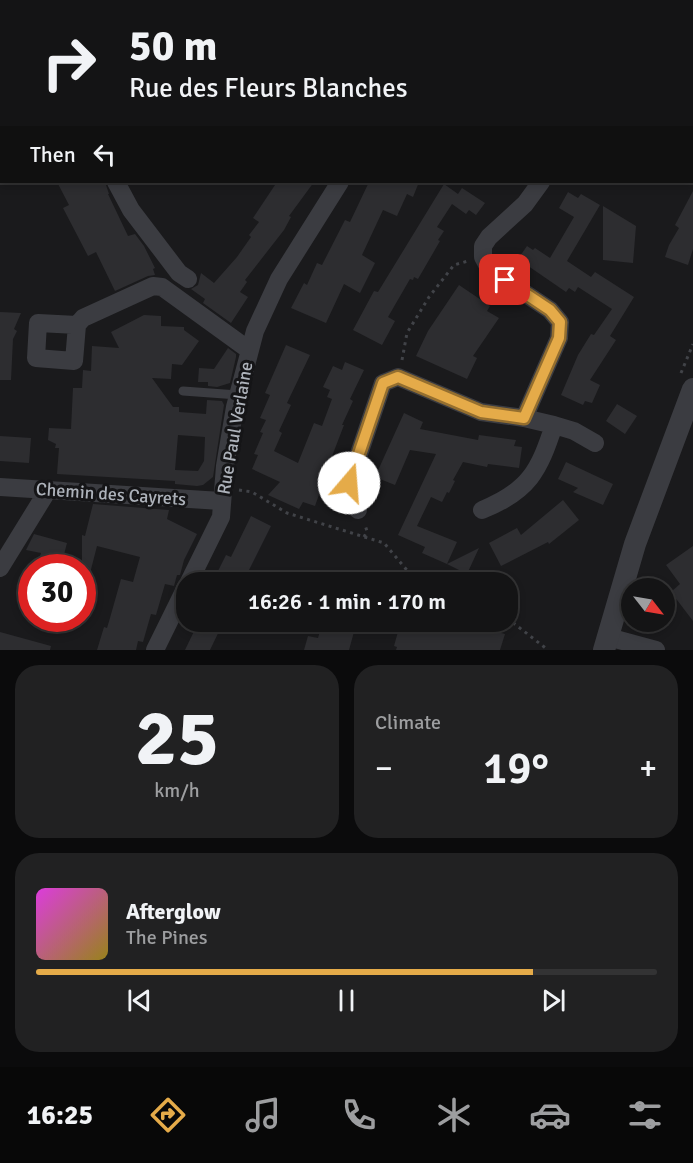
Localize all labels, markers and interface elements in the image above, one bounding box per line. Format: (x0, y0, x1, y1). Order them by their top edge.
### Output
text: 50 m (129, 21, 218, 72)
icon: right (30, 24, 108, 102)
text: Rue des Fleurs Blanches (129, 72, 408, 105)
icon: left (88, 138, 121, 171)
text: Then (30, 141, 76, 168)
pin (479, 254, 530, 305)
icon: arrive (488, 263, 521, 296)
street label: Rue Paul Verlaine (212, 360, 258, 496)
position arrow (317, 451, 381, 515)
street label: Chemin des Cayrets (35, 478, 187, 510)
speed limit sign: 30 (18, 554, 96, 632)
north arrow (621, 578, 675, 632)
map controls (621, 578, 675, 632)
text: 16:26 · 1 min · 170 m (248, 588, 446, 615)
text: 25 (135, 691, 219, 787)
text: Climate (375, 710, 441, 735)
text: 19° (483, 741, 549, 796)
text: − (375, 748, 393, 789)
text: + (639, 748, 657, 789)
text: km/h (154, 778, 200, 803)
text: Afterglow (126, 898, 221, 925)
text: The Pines (126, 925, 208, 950)
icon: previous (123, 984, 156, 1017)
icon: pause (330, 984, 363, 1017)
icon: next (537, 984, 570, 1017)
icon: directions (147, 1094, 189, 1136)
icon: music (242, 1094, 284, 1136)
icon: phone (338, 1094, 380, 1136)
icon: climate (433, 1094, 475, 1136)
icon: car (529, 1094, 571, 1136)
icon: filters (624, 1094, 666, 1136)
text: 16:25 (27, 1099, 93, 1132)

